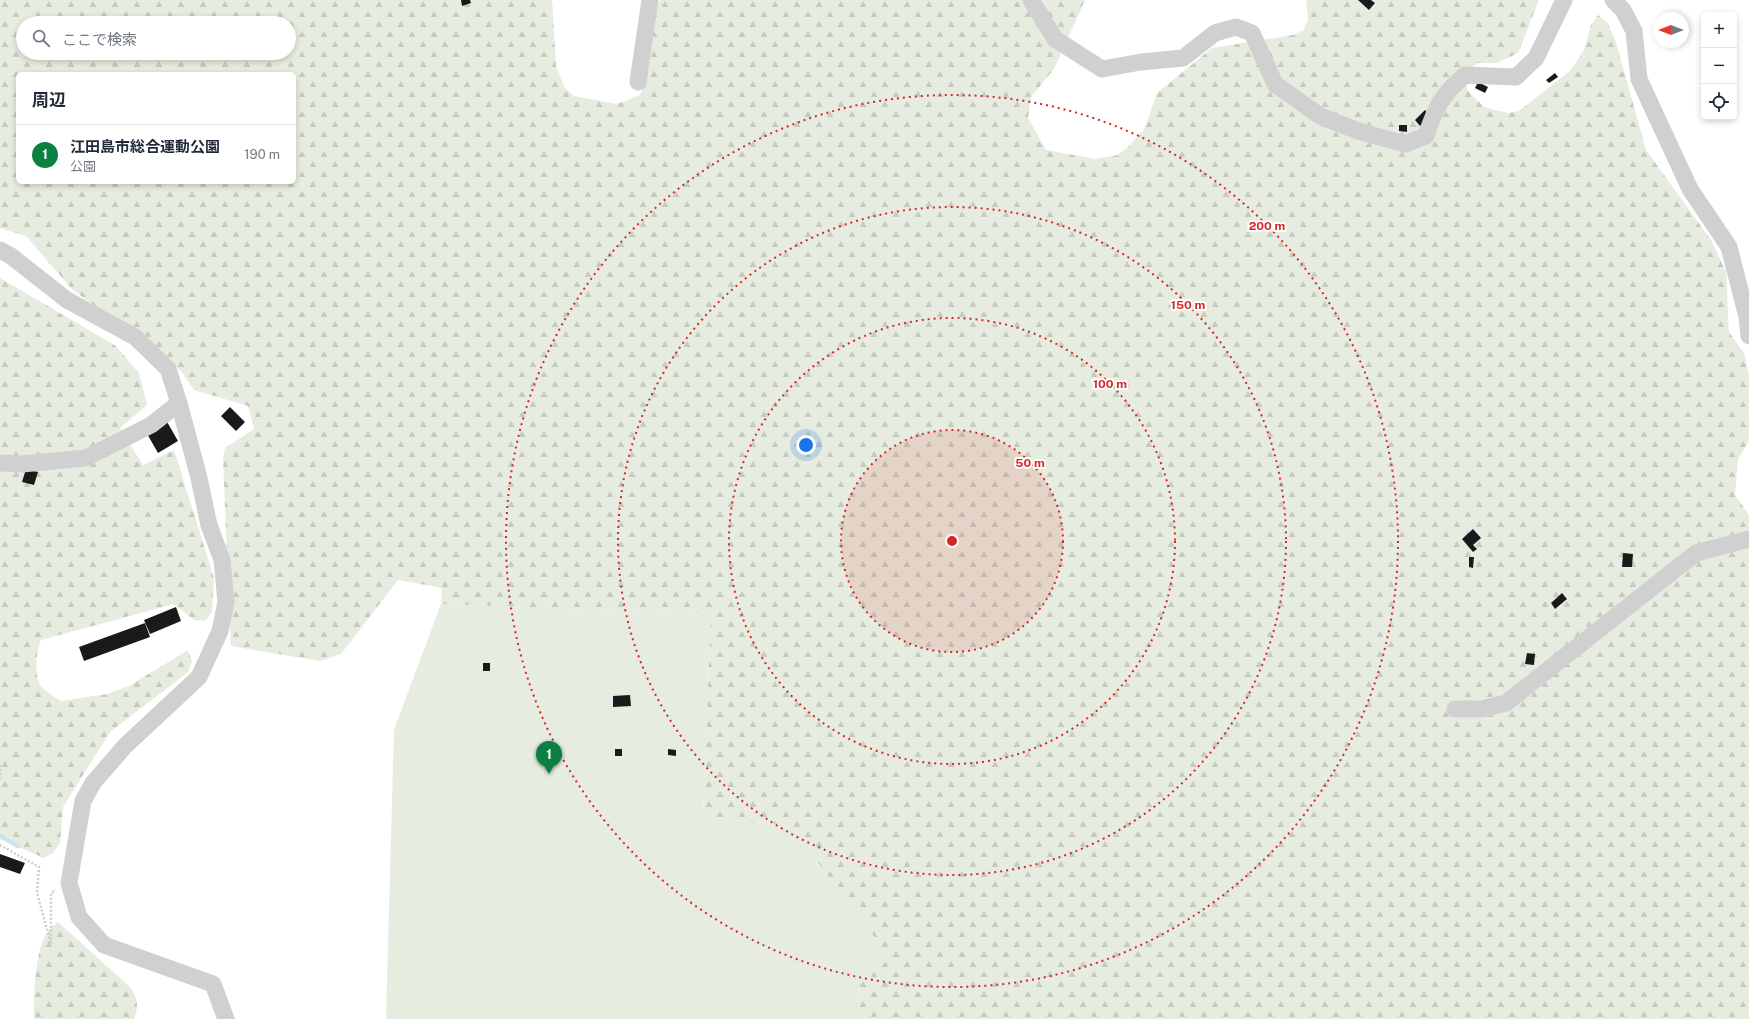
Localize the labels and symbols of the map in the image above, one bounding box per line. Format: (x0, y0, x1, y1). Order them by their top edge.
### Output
north arrow (1653, 12, 1689, 48)
text: 200 m (1249, 219, 1285, 233)
text: 150 m (1171, 298, 1205, 312)
text: 100 m (1093, 377, 1127, 391)
your location (796, 435, 816, 455)
text: 50 m (1015, 456, 1045, 470)
centre of rings (945, 534, 959, 548)
pin: 1 (536, 741, 562, 774)

